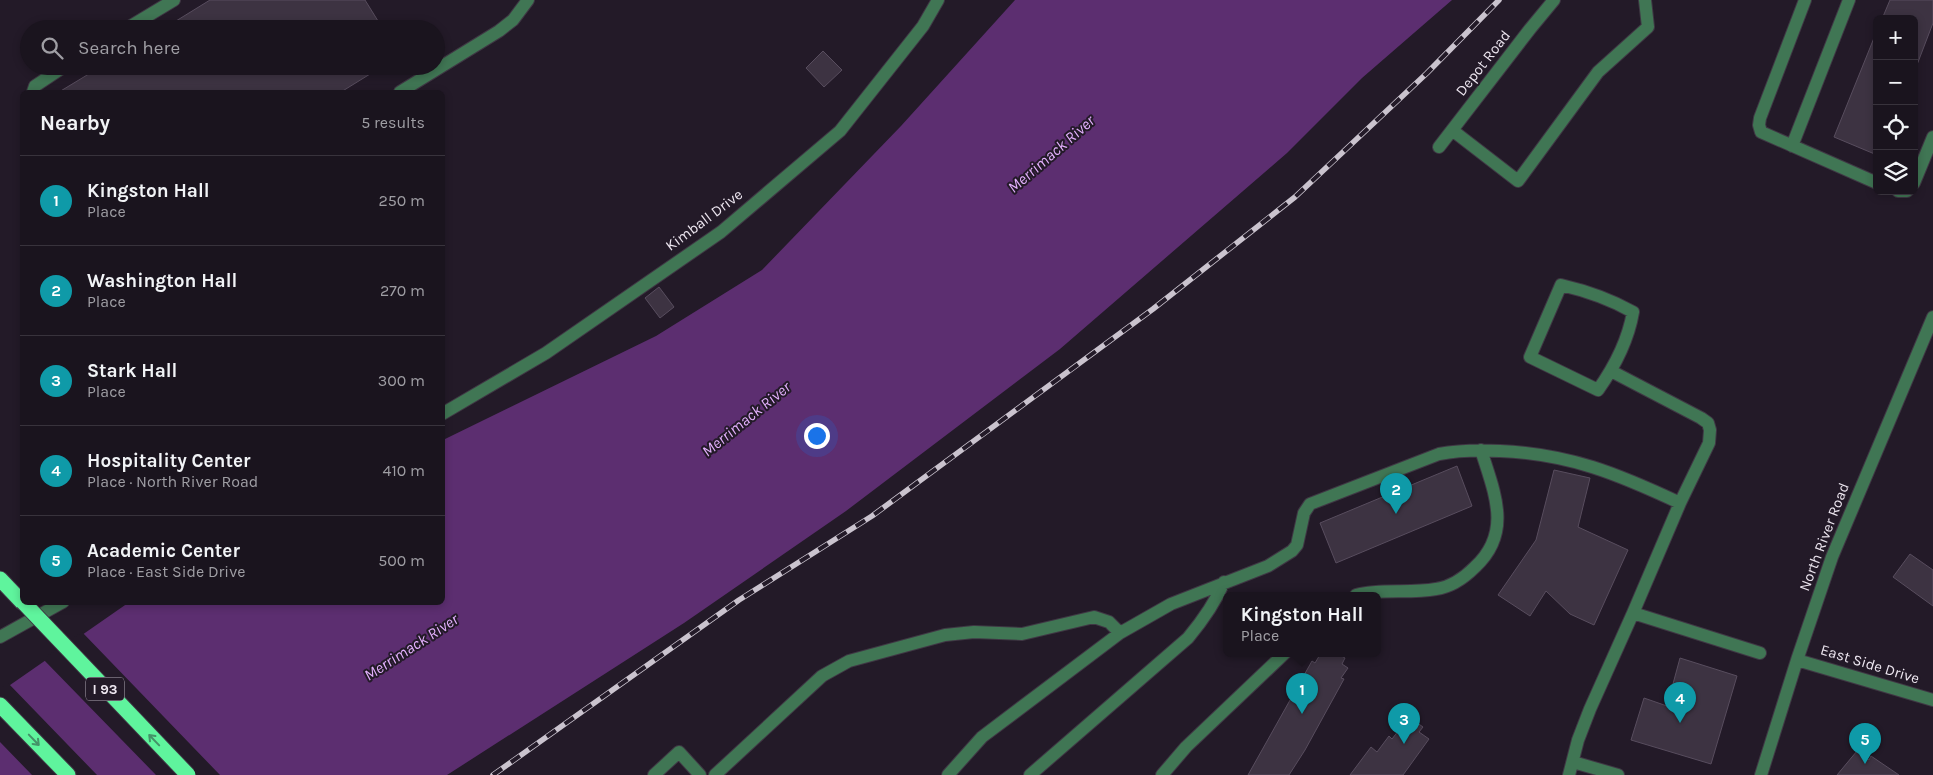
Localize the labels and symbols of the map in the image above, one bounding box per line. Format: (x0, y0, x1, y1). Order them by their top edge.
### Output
street label: Depot Road (1452, 27, 1514, 99)
water label: Merrimack River (1004, 111, 1099, 197)
street label: Kimball Drive (662, 185, 746, 255)
water label: Merrimack River (698, 377, 795, 461)
your location (804, 423, 830, 449)
pin: 2 (1380, 473, 1412, 514)
street label: North River Road (1795, 480, 1853, 594)
water label: Merrimack River (360, 609, 462, 685)
street label: East Side Drive (1818, 640, 1922, 688)
pin: 1 (1286, 673, 1318, 714)
road number: I 93 (86, 678, 124, 701)
pin: 4 (1664, 682, 1696, 723)
pin: 3 (1388, 703, 1420, 744)
pin: 5 (1849, 723, 1881, 764)
one-way arrow (148, 733, 160, 746)
one-way arrow (28, 734, 40, 746)

